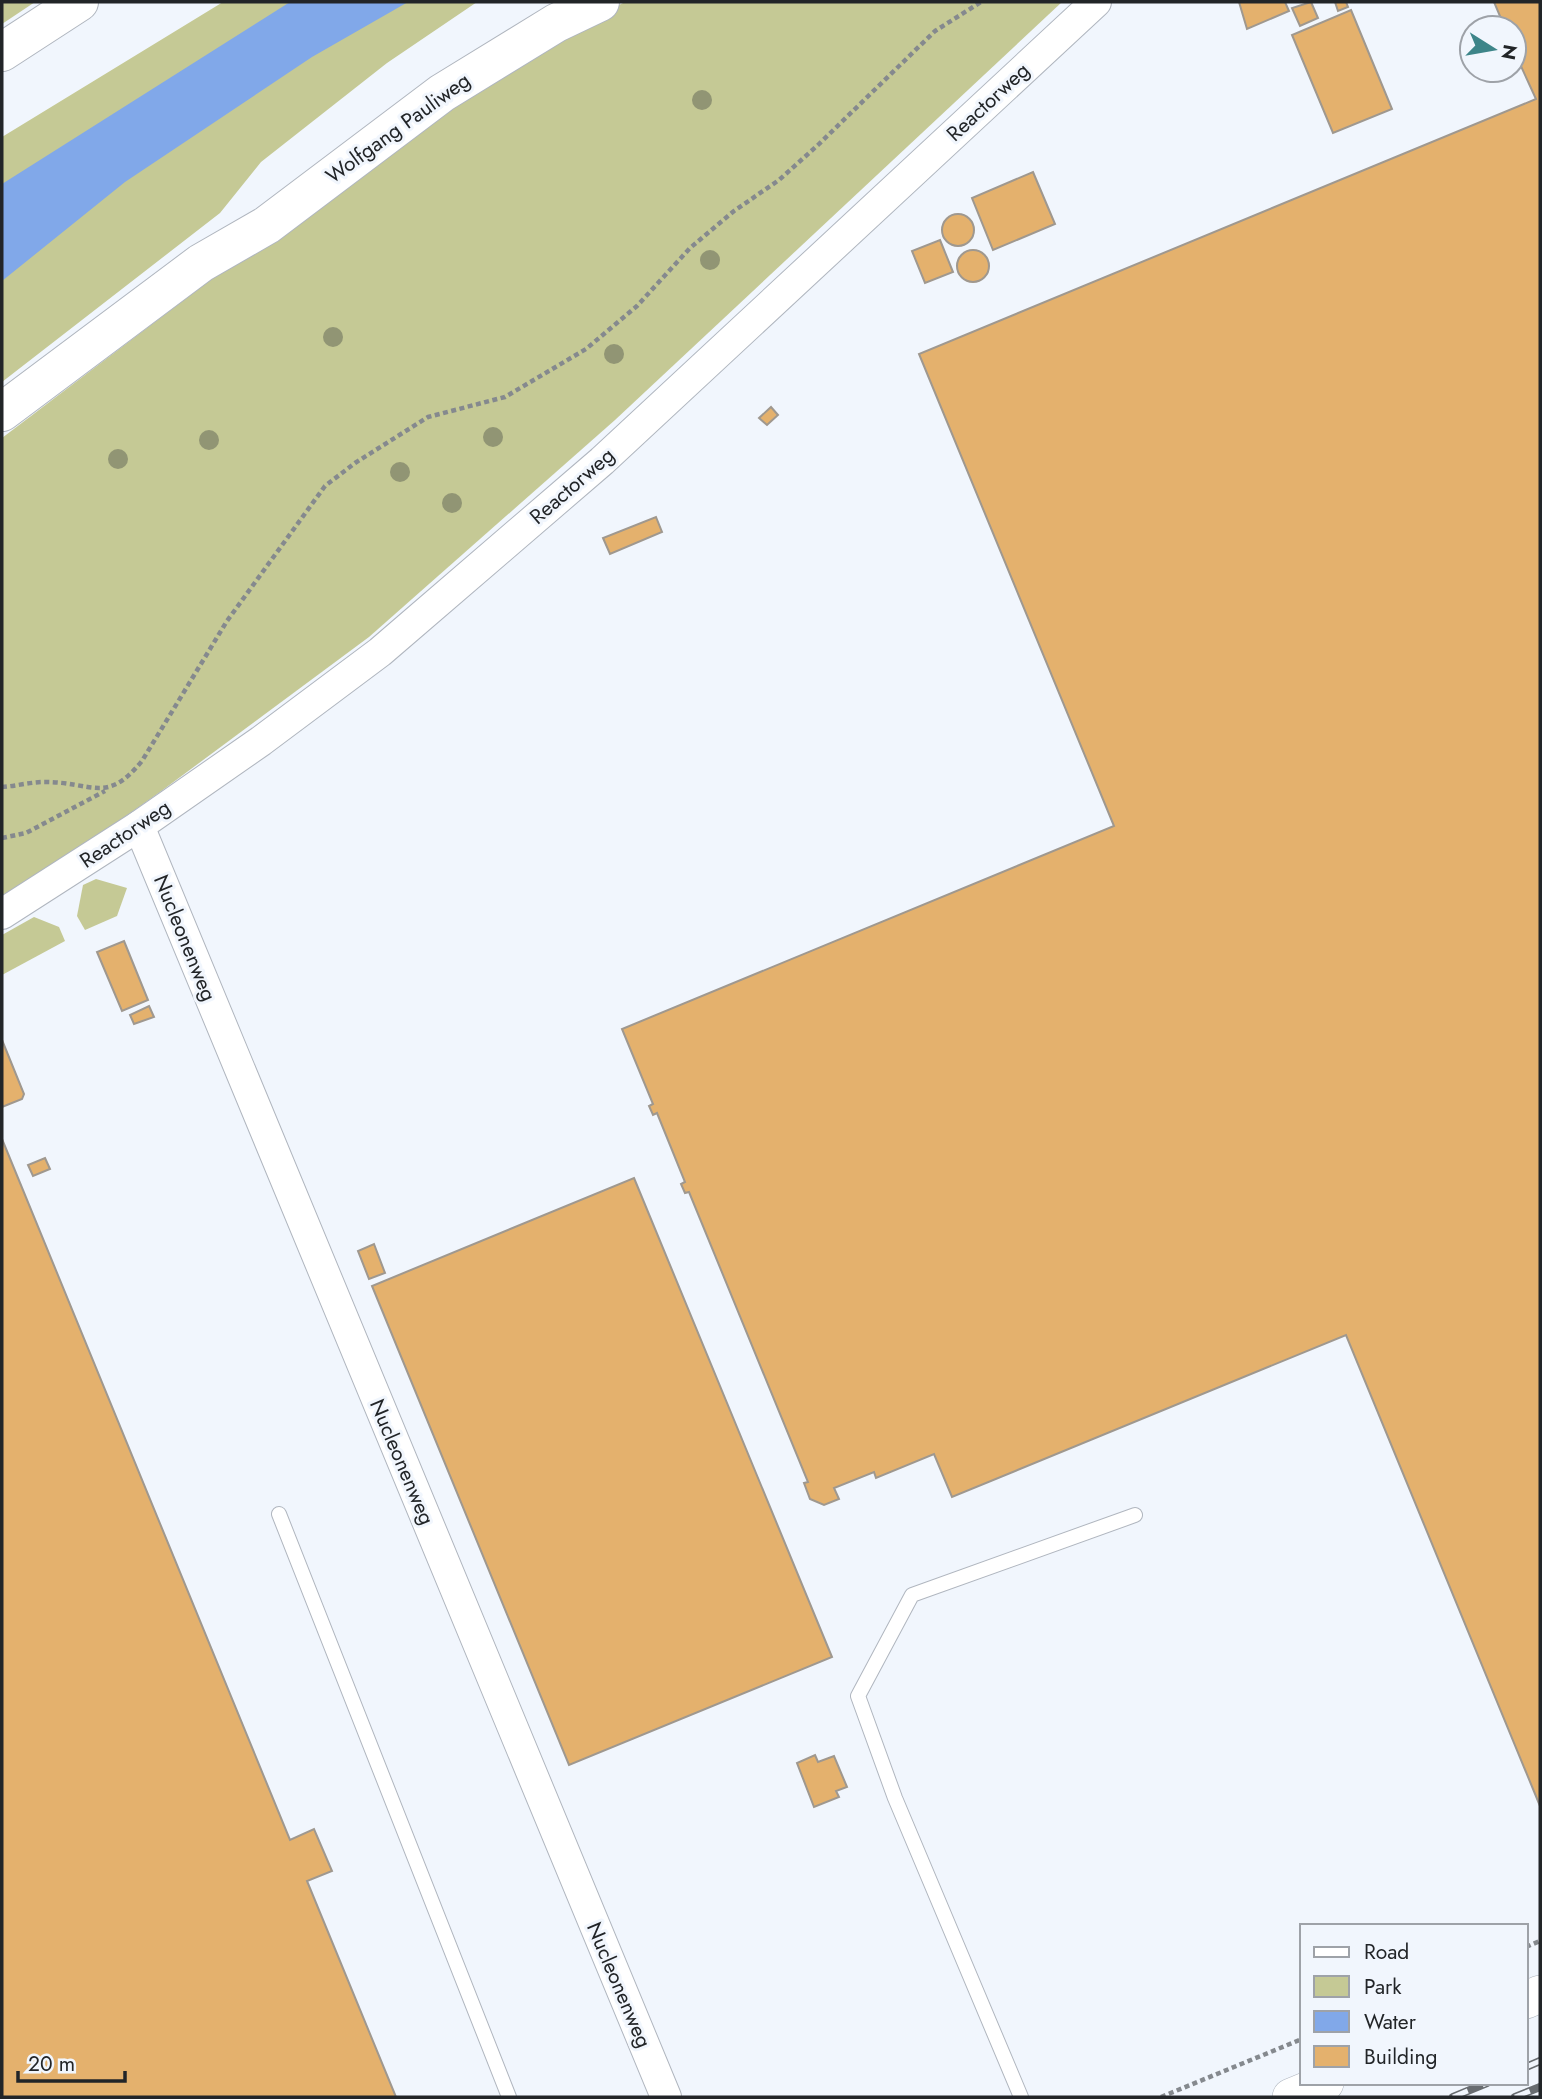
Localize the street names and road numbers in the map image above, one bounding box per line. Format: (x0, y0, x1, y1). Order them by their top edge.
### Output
street label: Reactorweg (940, 56, 1036, 148)
street label: Wolfgang Pauliweg (320, 65, 476, 191)
street label: Reactorweg (523, 441, 621, 531)
street label: Reactorweg (74, 793, 176, 875)
street label: Nucleonenweg (146, 870, 224, 1006)
street label: Nucleonenweg (362, 1394, 442, 1530)
street label: Nucleonenweg (579, 1917, 659, 2053)

